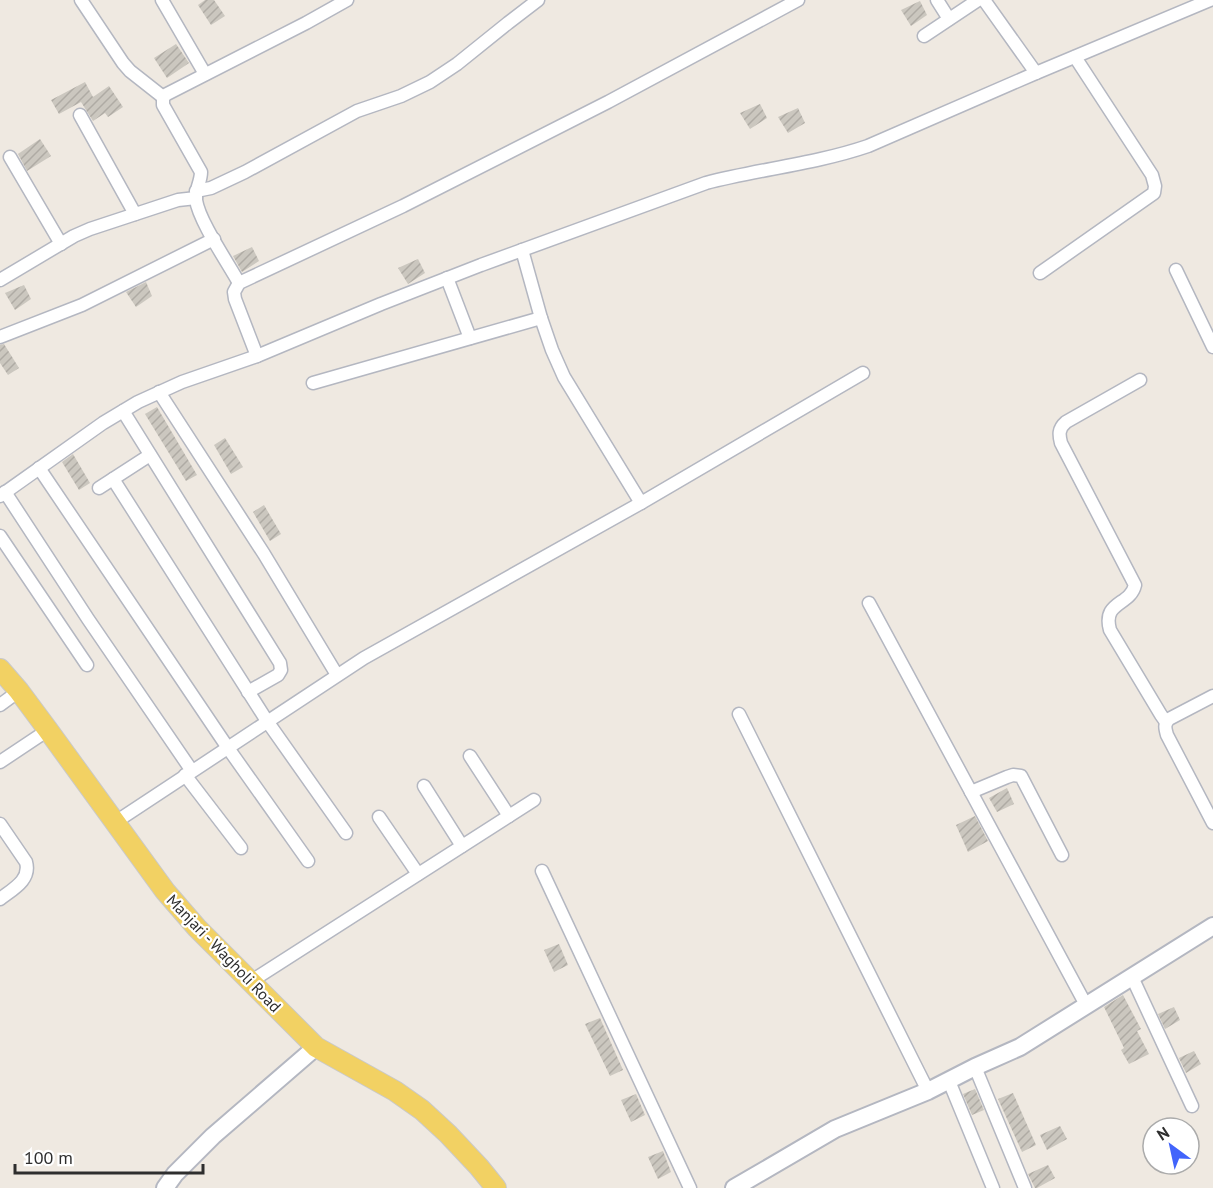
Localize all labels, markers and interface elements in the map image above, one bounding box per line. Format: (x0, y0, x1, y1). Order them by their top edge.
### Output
street label: Manjari - Wagholi Road (163, 890, 285, 1016)
north arrow (1141, 1116, 1201, 1176)
text: N (1153, 1122, 1173, 1145)
scale bar (15, 1137, 202, 1175)
text: 100 m (24, 1146, 73, 1169)

